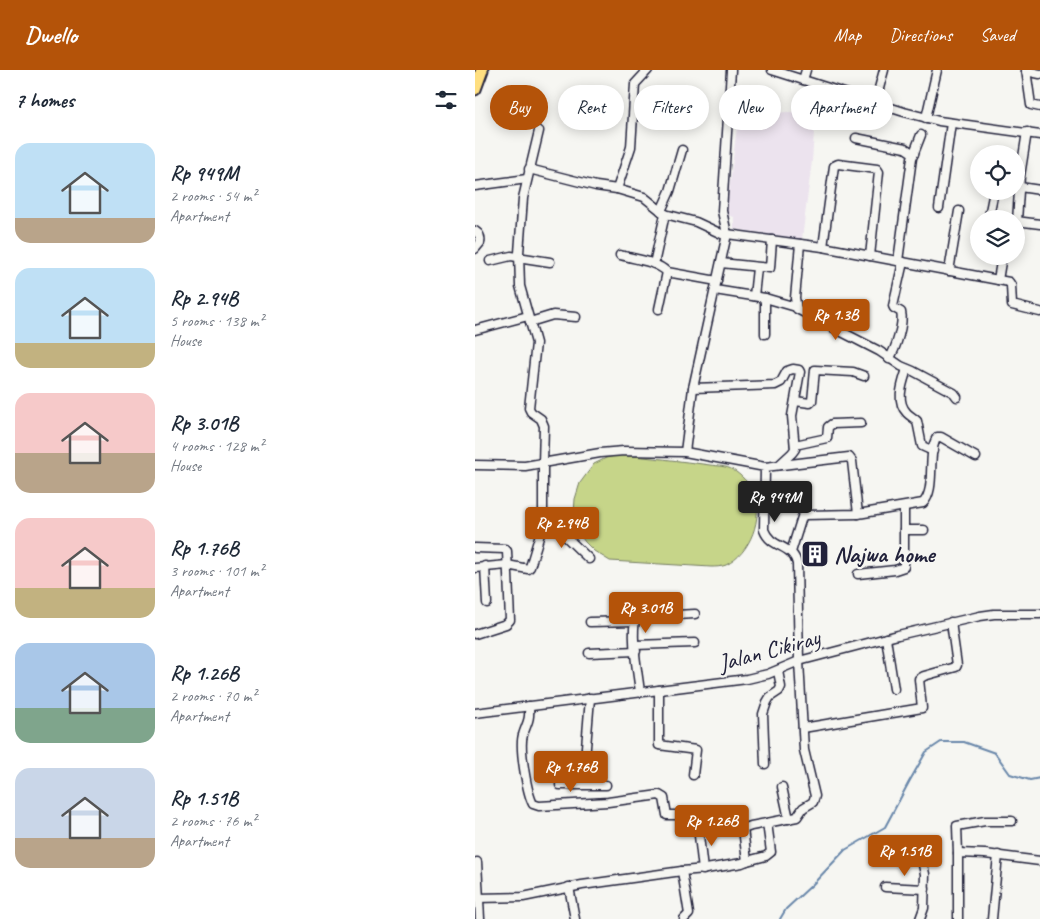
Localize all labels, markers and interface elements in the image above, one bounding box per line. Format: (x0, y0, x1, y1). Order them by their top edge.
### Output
text: Dwello (25, 20, 77, 50)
text: Map (834, 24, 861, 46)
text: Directions (889, 24, 952, 46)
text: Saved (980, 24, 1015, 46)
chip: Buy (490, 85, 548, 130)
chip: Rent (558, 85, 624, 130)
chip: Filters (634, 85, 709, 130)
chip: New (719, 85, 781, 130)
chip: Apartment (791, 85, 893, 130)
icon: filters (432, 86, 460, 114)
text: 7 homes (15, 87, 74, 113)
map controls (970, 145, 1025, 265)
button: locate (970, 145, 1025, 200)
text: Rp 949M (170, 160, 238, 186)
icon: home (55, 163, 115, 223)
text: 2 rooms · 54 m² (170, 186, 256, 206)
text: Apartment (170, 206, 229, 226)
button: layers (970, 210, 1025, 265)
text: Rp 2.94B (170, 285, 238, 311)
icon: home (55, 288, 115, 348)
pin: Rp 1.3B (790, 298, 882, 341)
text: Rp 1.3B (814, 305, 858, 325)
text: 5 rooms · 138 m² (170, 311, 264, 331)
text: House (170, 331, 201, 351)
text: Rp 3.01B (170, 410, 238, 436)
icon: home (55, 413, 115, 473)
text: 4 rooms · 128 m² (170, 436, 264, 456)
text: House (170, 456, 201, 476)
pin: Rp 949M (729, 480, 821, 523)
text: Rp 949M (749, 487, 801, 507)
pin: Rp 2.94B (510, 506, 614, 549)
text: Rp 2.94B (536, 513, 588, 533)
text: Rp 1.76B (170, 535, 239, 561)
icon: home (55, 538, 115, 598)
building icon: Najwa home (800, 539, 830, 569)
place label: Najwa home (834, 539, 936, 569)
text: 3 rooms · 101 m² (170, 561, 264, 581)
text: Apartment (170, 581, 229, 601)
pin: Rp 3.01B (594, 592, 698, 634)
text: Rp 3.01B (620, 598, 672, 618)
street label: Jalan Cikiray (714, 622, 825, 678)
text: Rp 1.26B (170, 660, 239, 686)
icon: home (55, 663, 115, 723)
text: 2 rooms · 70 m² (170, 686, 256, 706)
text: Apartment (170, 706, 229, 726)
pin: Rp 1.76B (519, 750, 623, 793)
text: Rp 1.76B (545, 757, 597, 777)
text: Rp 1.51B (170, 785, 238, 811)
icon: home (55, 788, 115, 848)
pin: Rp 1.26B (660, 804, 764, 847)
text: 2 rooms · 76 m² (170, 811, 256, 831)
text: Rp 1.26B (686, 811, 738, 831)
text: Apartment (170, 831, 229, 851)
pin: Rp 1.51B (853, 834, 957, 877)
text: Rp 1.51B (879, 841, 931, 861)

